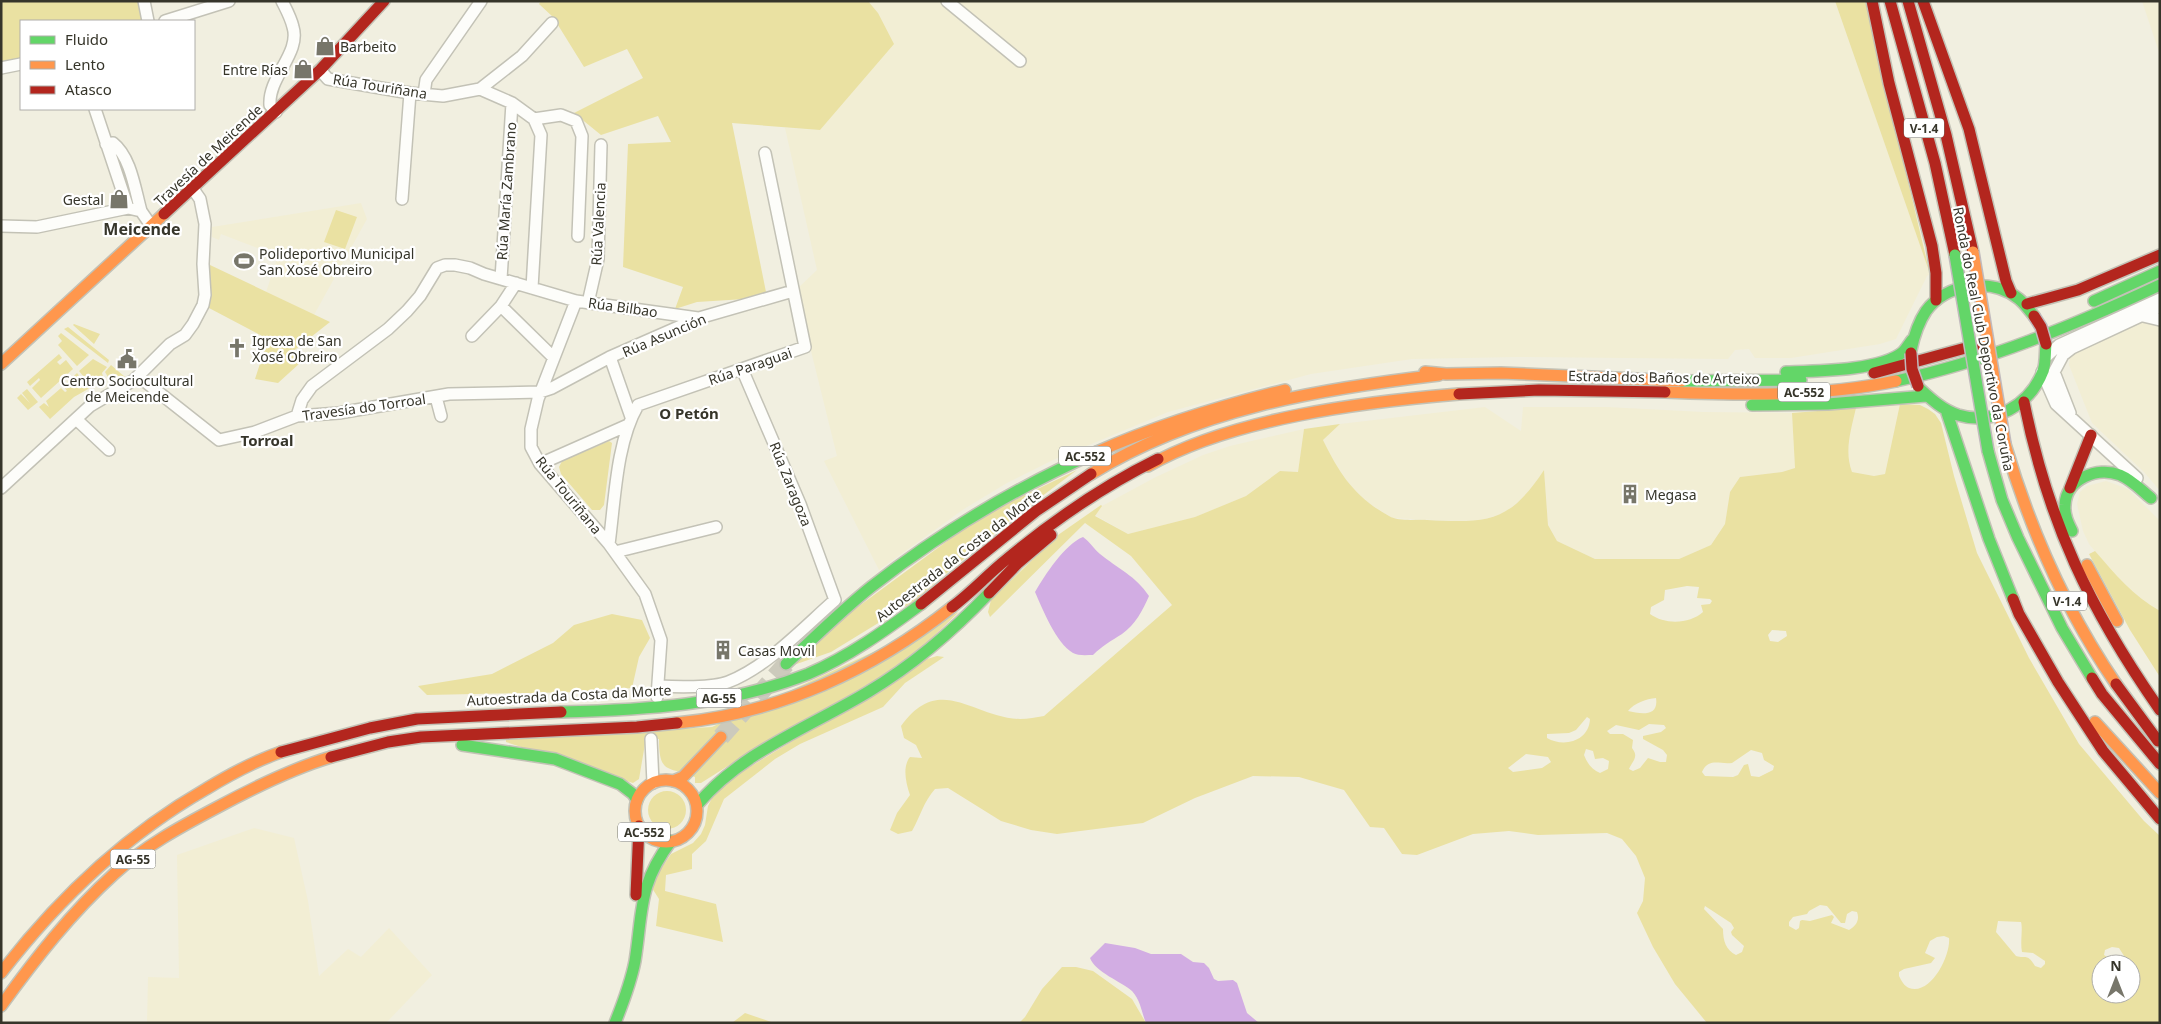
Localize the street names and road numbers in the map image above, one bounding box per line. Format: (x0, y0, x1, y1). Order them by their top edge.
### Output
street label: Rúa Touriñana (332, 69, 428, 103)
street label: Travesía de Meicende (150, 100, 266, 210)
road number: V-1.4 (1904, 119, 1944, 138)
street label: Rúa María Zambrano (492, 121, 520, 261)
street label: Rúa Valencia (586, 182, 610, 266)
street label: Ronda do Real Club Deportivo da Coruña (1949, 205, 2019, 473)
street label: Rúa Bilbao (587, 293, 659, 321)
street label: Rúa Asunción (619, 309, 709, 361)
street label: Rúa Paraguai (706, 343, 794, 389)
street label: Estrada dos Baños de Arteixo (1568, 366, 1760, 388)
road number: AC-552 (1778, 382, 1830, 402)
street label: Travesía do Torroal (301, 389, 427, 425)
street label: Rúa Zaragoza (765, 439, 817, 529)
road number: AC-552 (1059, 446, 1111, 466)
street label: Rúa Touriñana (532, 452, 606, 538)
street label: Autoestrada da Costa da Morte (871, 484, 1045, 626)
road number: V-1.4 (2047, 592, 2087, 610)
street label: Autoestrada da Costa da Morte (466, 680, 672, 710)
road number: AG-55 (696, 688, 742, 708)
road number: AC-552 (618, 822, 670, 842)
road number: AG-55 (110, 850, 156, 869)

